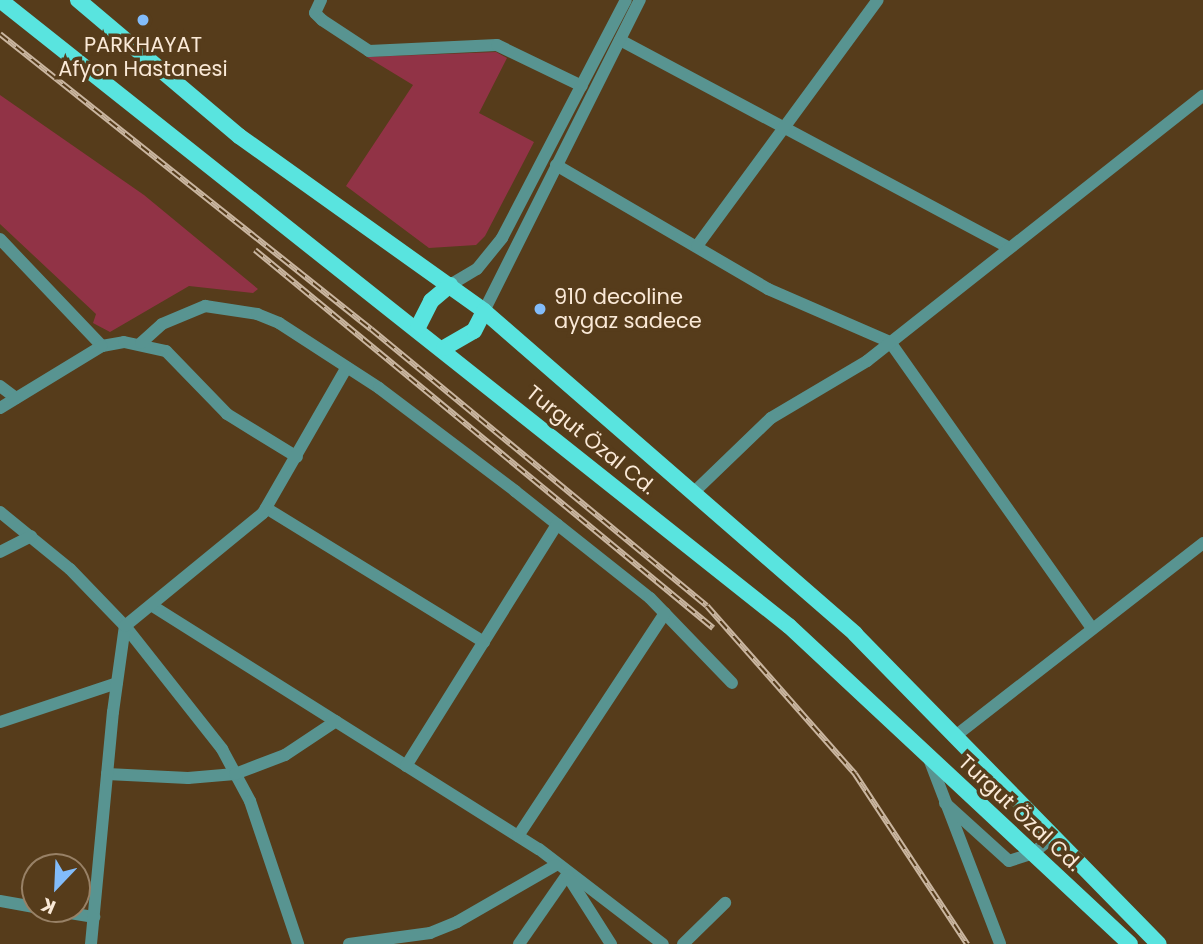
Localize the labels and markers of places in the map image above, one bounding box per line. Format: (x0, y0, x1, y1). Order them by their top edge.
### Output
marker: PARKHAYAT Afyon Hastanesi (133, 10, 153, 30)
place label: PARKHAYAT Afyon Hastanesi (58, 32, 228, 82)
place label: 910 decoline aygaz sadece (554, 284, 702, 334)
marker: 910 decoline aygaz sadece (532, 301, 548, 317)

